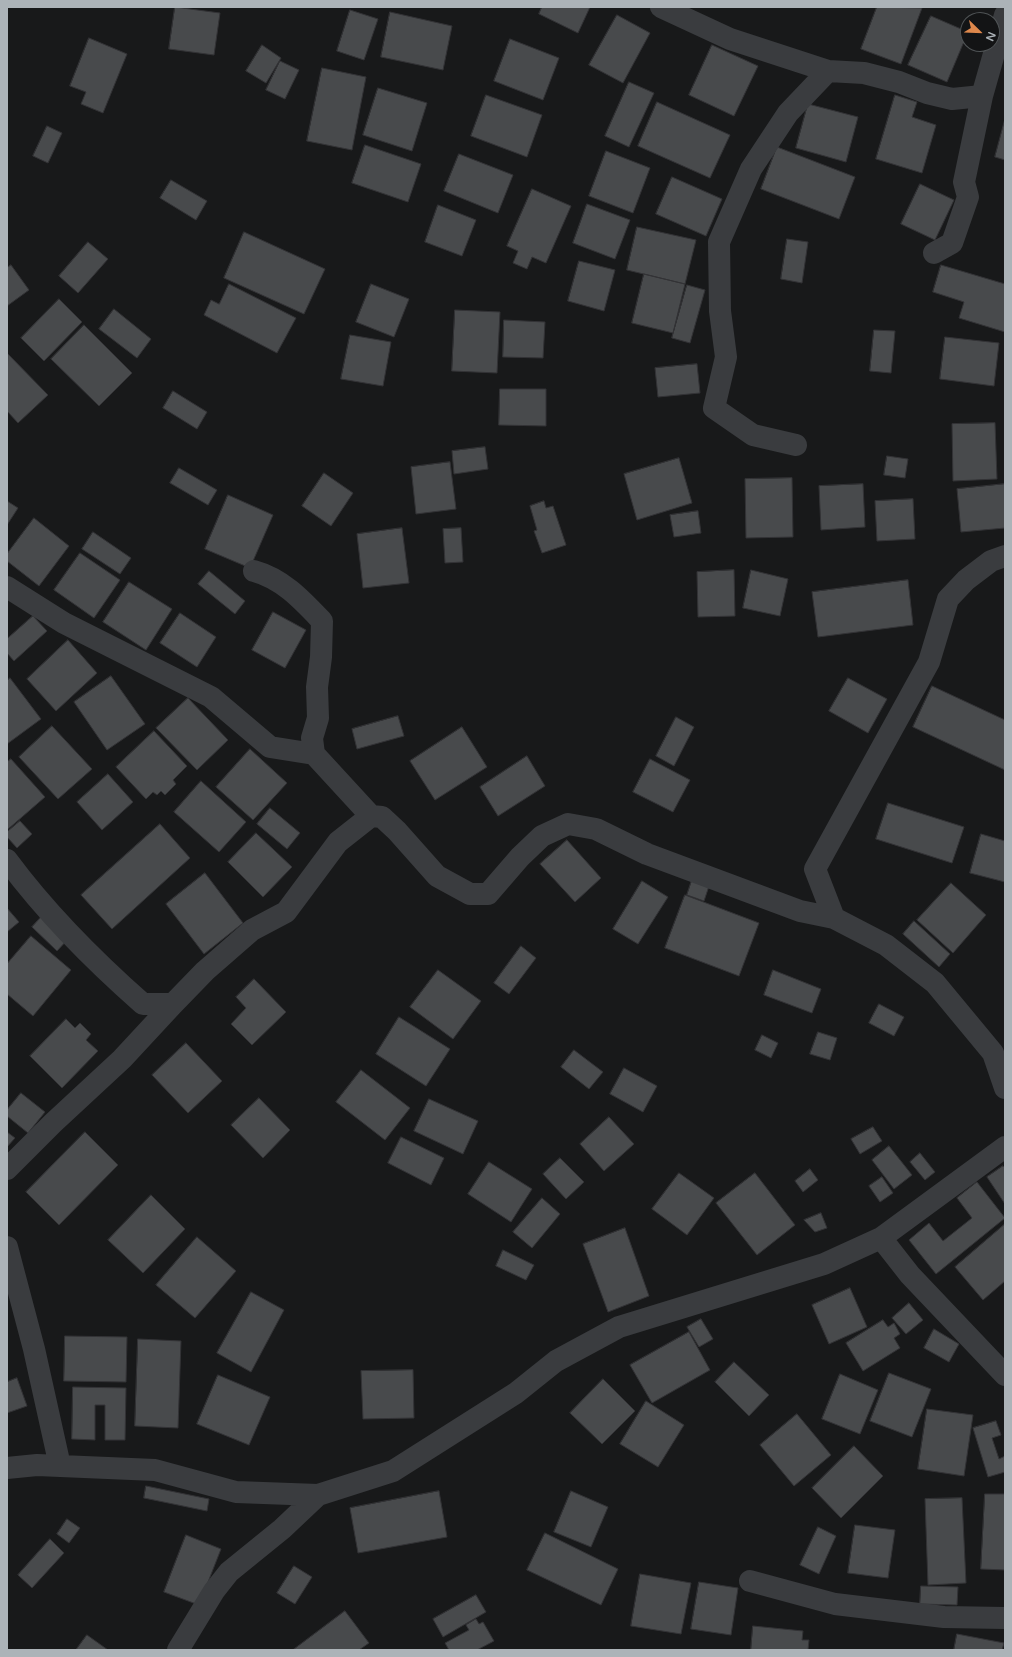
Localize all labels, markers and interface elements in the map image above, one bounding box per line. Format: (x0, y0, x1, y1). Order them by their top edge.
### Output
north arrow (960, 12, 1000, 52)
text: N (983, 30, 998, 43)

